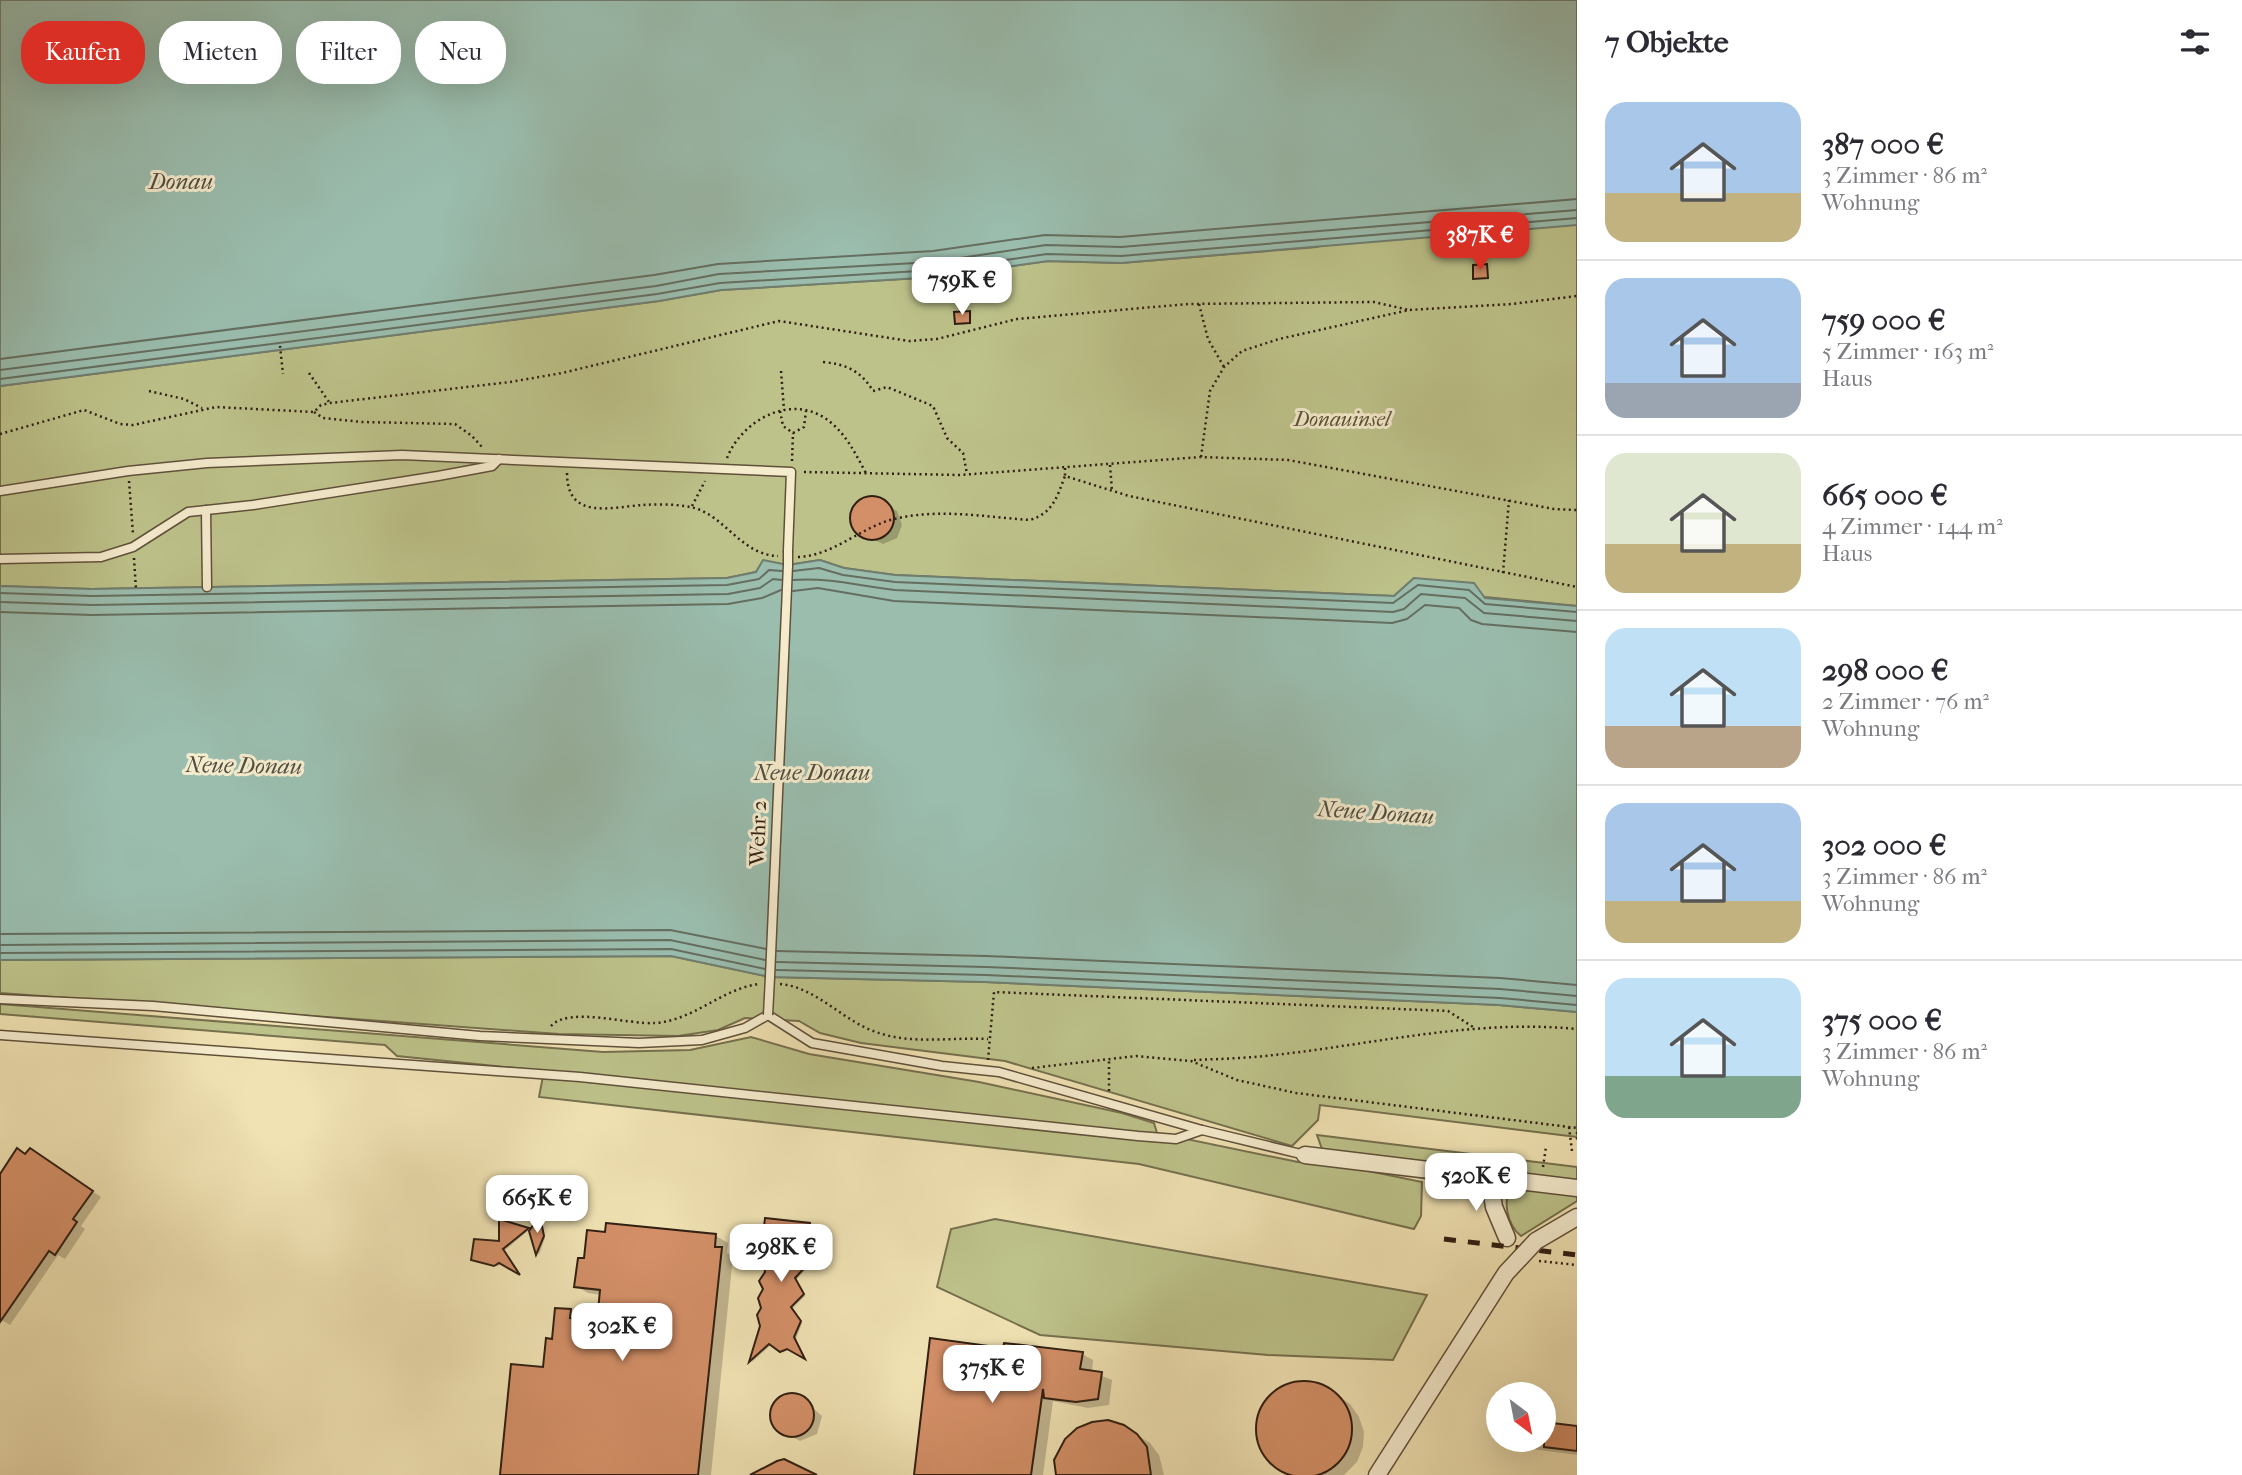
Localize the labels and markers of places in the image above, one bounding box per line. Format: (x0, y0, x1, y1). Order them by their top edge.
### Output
pin: 387K € (1423, 212, 1537, 272)
pin: 759K € (905, 258, 1019, 317)
pin: 520K € (1419, 1154, 1533, 1213)
pin: 665K € (480, 1176, 594, 1235)
pin: 298K € (724, 1224, 838, 1284)
pin: 302K € (565, 1304, 679, 1363)
pin: 375K € (935, 1346, 1049, 1405)

